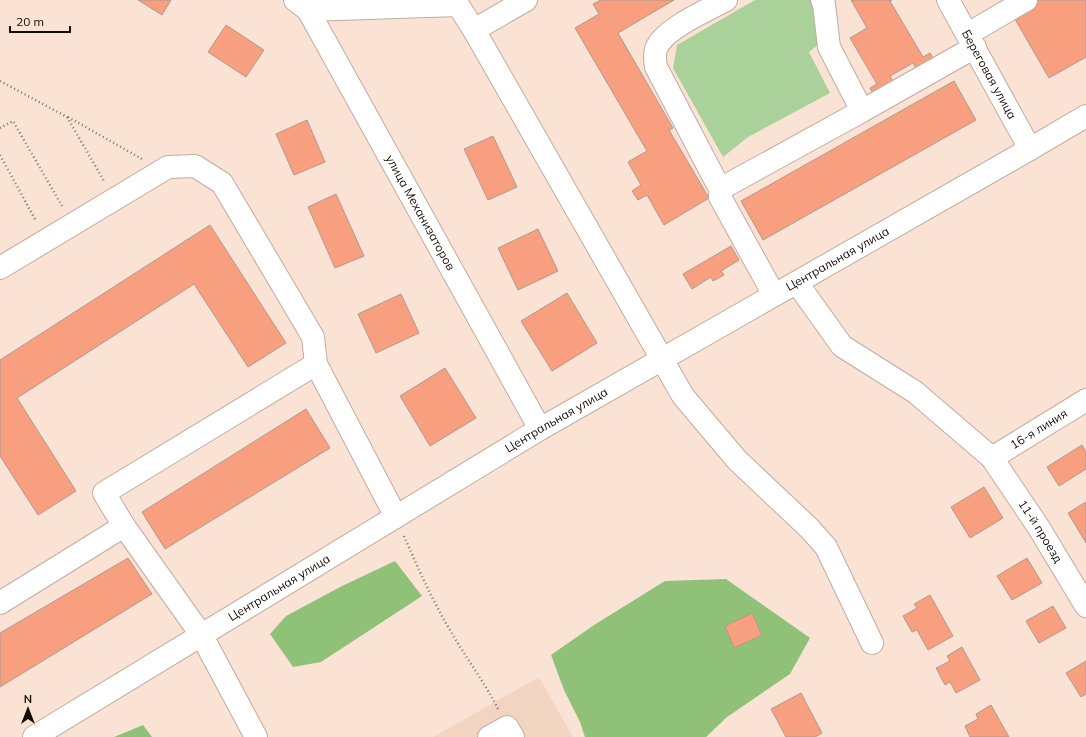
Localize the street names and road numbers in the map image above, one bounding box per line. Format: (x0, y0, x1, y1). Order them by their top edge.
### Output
street label: Береговая улица (959, 27, 1020, 122)
street label: улица Механизаторов (383, 152, 459, 273)
street label: Центральная улица (783, 223, 892, 294)
street label: Центральная улица (502, 384, 610, 456)
street label: 16-я линия (1007, 405, 1070, 452)
street label: 11-й проезд (1015, 497, 1066, 565)
street label: Центральная улица (225, 551, 333, 624)

